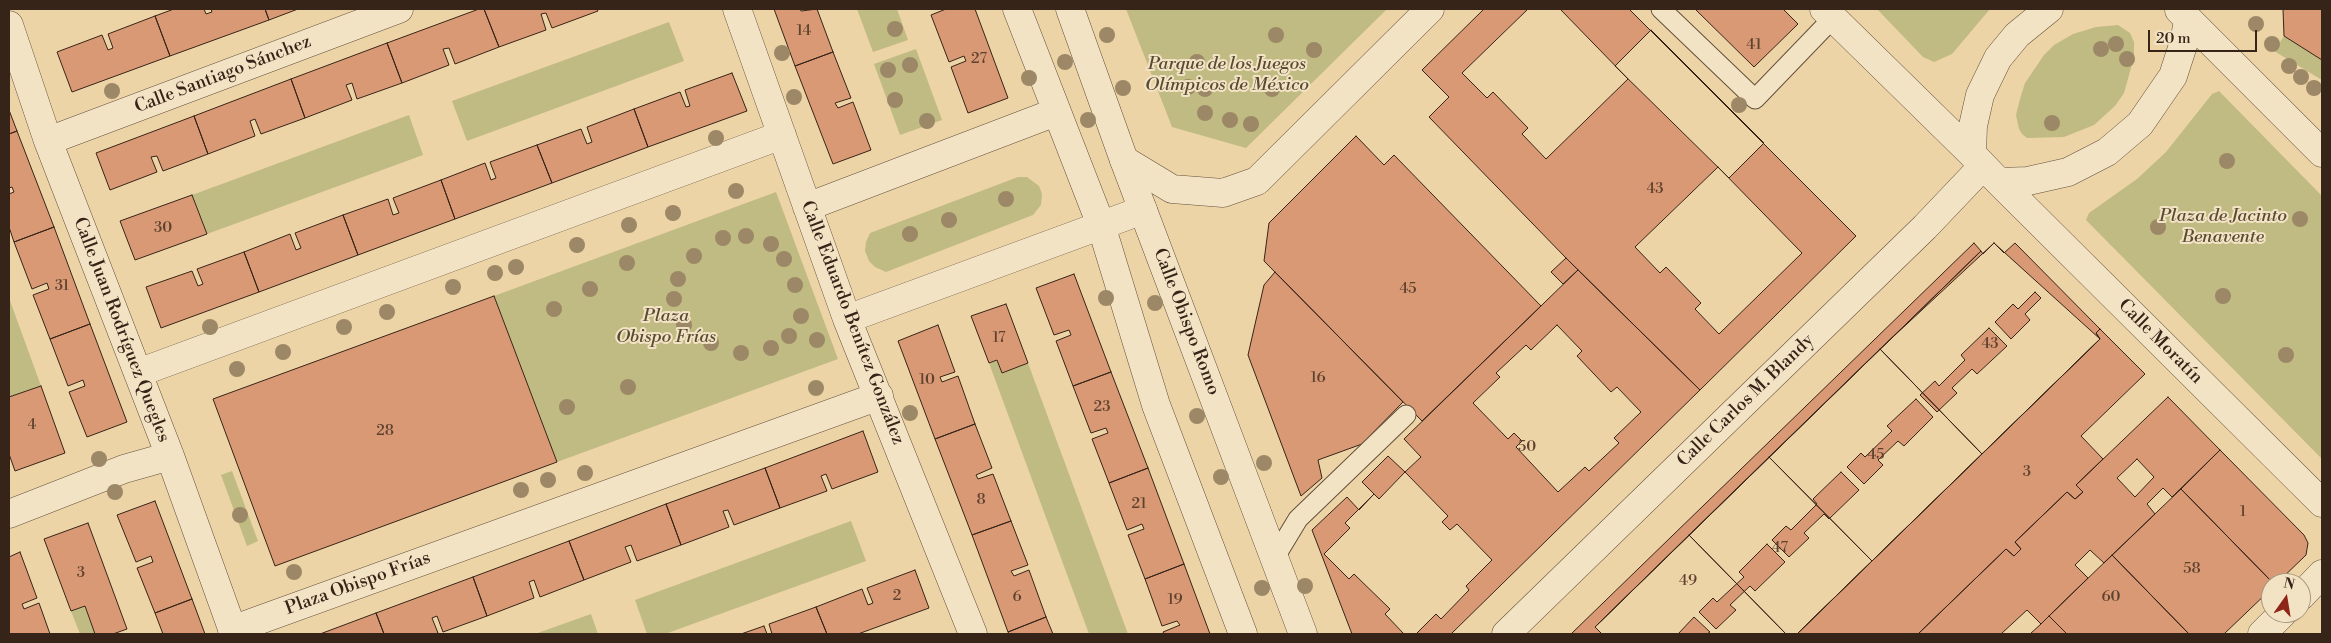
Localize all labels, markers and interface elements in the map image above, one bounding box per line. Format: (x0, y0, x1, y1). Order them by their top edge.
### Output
scale bar (2151, 20, 2260, 52)
house number: 14 (797, 22, 811, 40)
text: 20 m (2156, 29, 2191, 48)
street label: Calle Santiago Sánchez (132, 31, 314, 119)
house number: 41 (1746, 36, 1762, 54)
house number: 27 (971, 50, 987, 68)
park label: Parque de los Juegos Olímpicos de México (1145, 54, 1309, 96)
house number: 43 (1646, 180, 1664, 198)
street label: Calle Eduardo Benítez González (795, 198, 909, 448)
park label: Plaza de Jacinto Benavente (2159, 206, 2287, 248)
street label: Calle Juan Rodríguez Quegles (68, 214, 174, 446)
house number: 30 (154, 219, 172, 237)
street label: Calle Obispo Romo (1148, 245, 1224, 399)
house number: 31 (55, 277, 69, 295)
house number: 45 (1399, 280, 1417, 298)
street label: Calle Moratín (2113, 295, 2207, 389)
park label: Plaza Obispo Frías (616, 306, 716, 348)
house number: 17 (992, 329, 1006, 347)
street label: Calle Carlos M. Blandy (1673, 330, 1819, 472)
house number: 43 (1981, 335, 1999, 353)
house number: 16 (1310, 369, 1326, 387)
house number: 10 (919, 371, 935, 389)
house number: 23 (1094, 398, 1110, 416)
house number: 4 (28, 416, 36, 434)
house number: 28 (376, 422, 394, 440)
house number: 50 (1518, 438, 1536, 456)
house number: 45 (1867, 446, 1885, 464)
house number: 3 (2023, 463, 2031, 481)
house number: 8 (976, 491, 986, 509)
house number: 21 (1131, 495, 1147, 513)
house number: 1 (2240, 503, 2246, 521)
house number: 47 (1772, 539, 1788, 557)
street label: Plaza Obispo Frías (282, 548, 434, 620)
house number: 58 (2183, 560, 2201, 578)
house number: 3 (77, 564, 85, 582)
house number: 49 (1679, 572, 1697, 590)
north arrow (2261, 573, 2311, 623)
text: N (2282, 574, 2297, 594)
house number: 2 (893, 587, 901, 605)
house number: 6 (1012, 588, 1022, 606)
house number: 60 (2101, 588, 2121, 606)
house number: 19 (1167, 591, 1183, 609)

